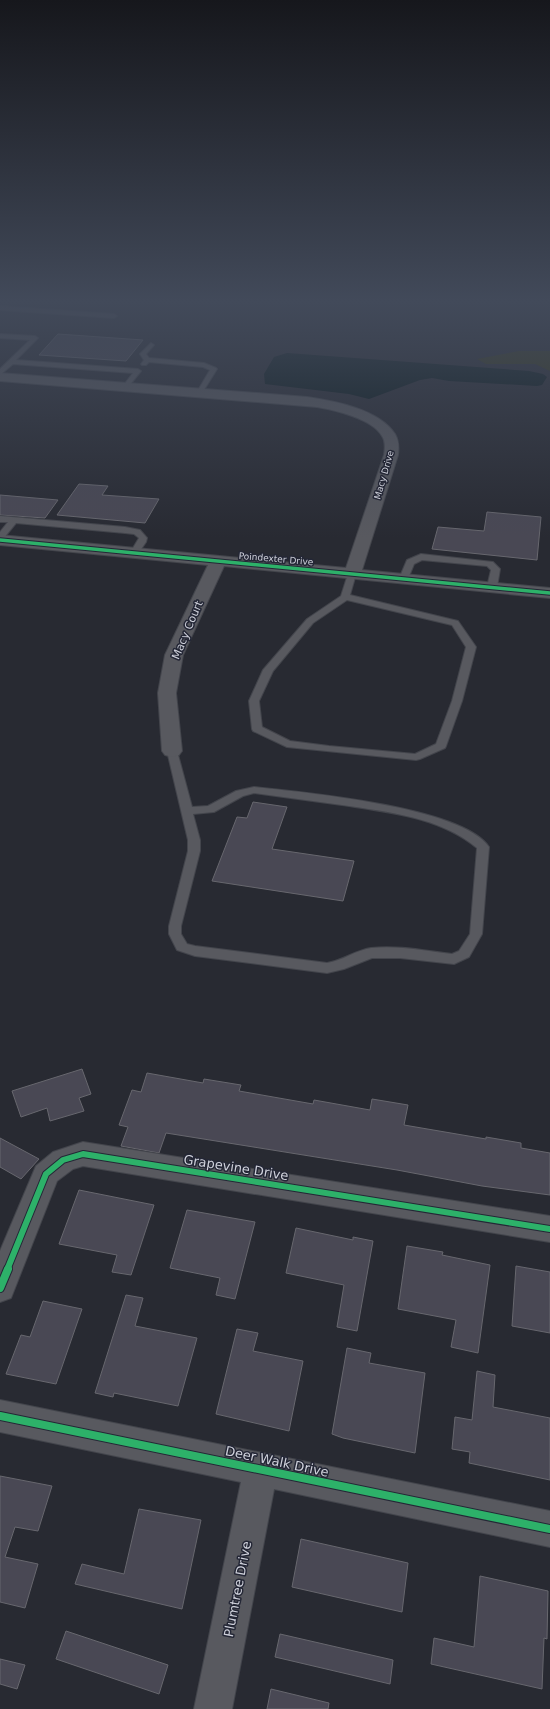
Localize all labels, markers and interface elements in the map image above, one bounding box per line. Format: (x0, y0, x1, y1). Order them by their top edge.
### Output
street label: Macy Drive (372, 449, 396, 501)
street label: Poindexter Drive (238, 551, 314, 567)
street label: Macy Court (169, 598, 206, 662)
street label: Grapevine Drive (182, 1152, 289, 1183)
street label: Deer Walk Drive (224, 1443, 330, 1480)
street label: Plumtree Drive (221, 1540, 254, 1638)

